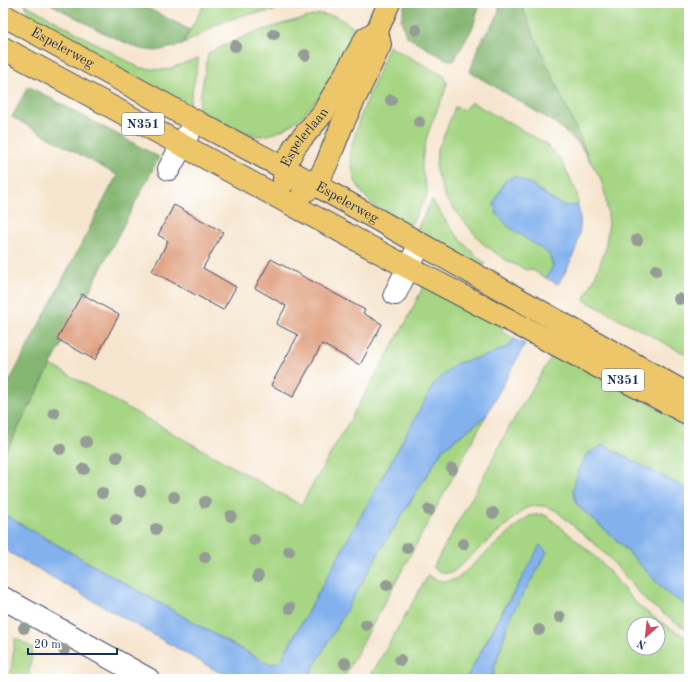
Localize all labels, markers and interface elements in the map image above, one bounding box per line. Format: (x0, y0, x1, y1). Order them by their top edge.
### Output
street label: Espelerweg (29, 25, 97, 71)
street label: Espelerlaan (278, 105, 332, 170)
road number: N351 (122, 113, 164, 135)
street label: Espelerweg (313, 179, 381, 226)
road number: N351 (602, 369, 644, 391)
north arrow (626, 616, 666, 656)
scale bar (28, 630, 117, 656)
text: N (635, 636, 648, 650)
text: 20 m (34, 639, 61, 651)

